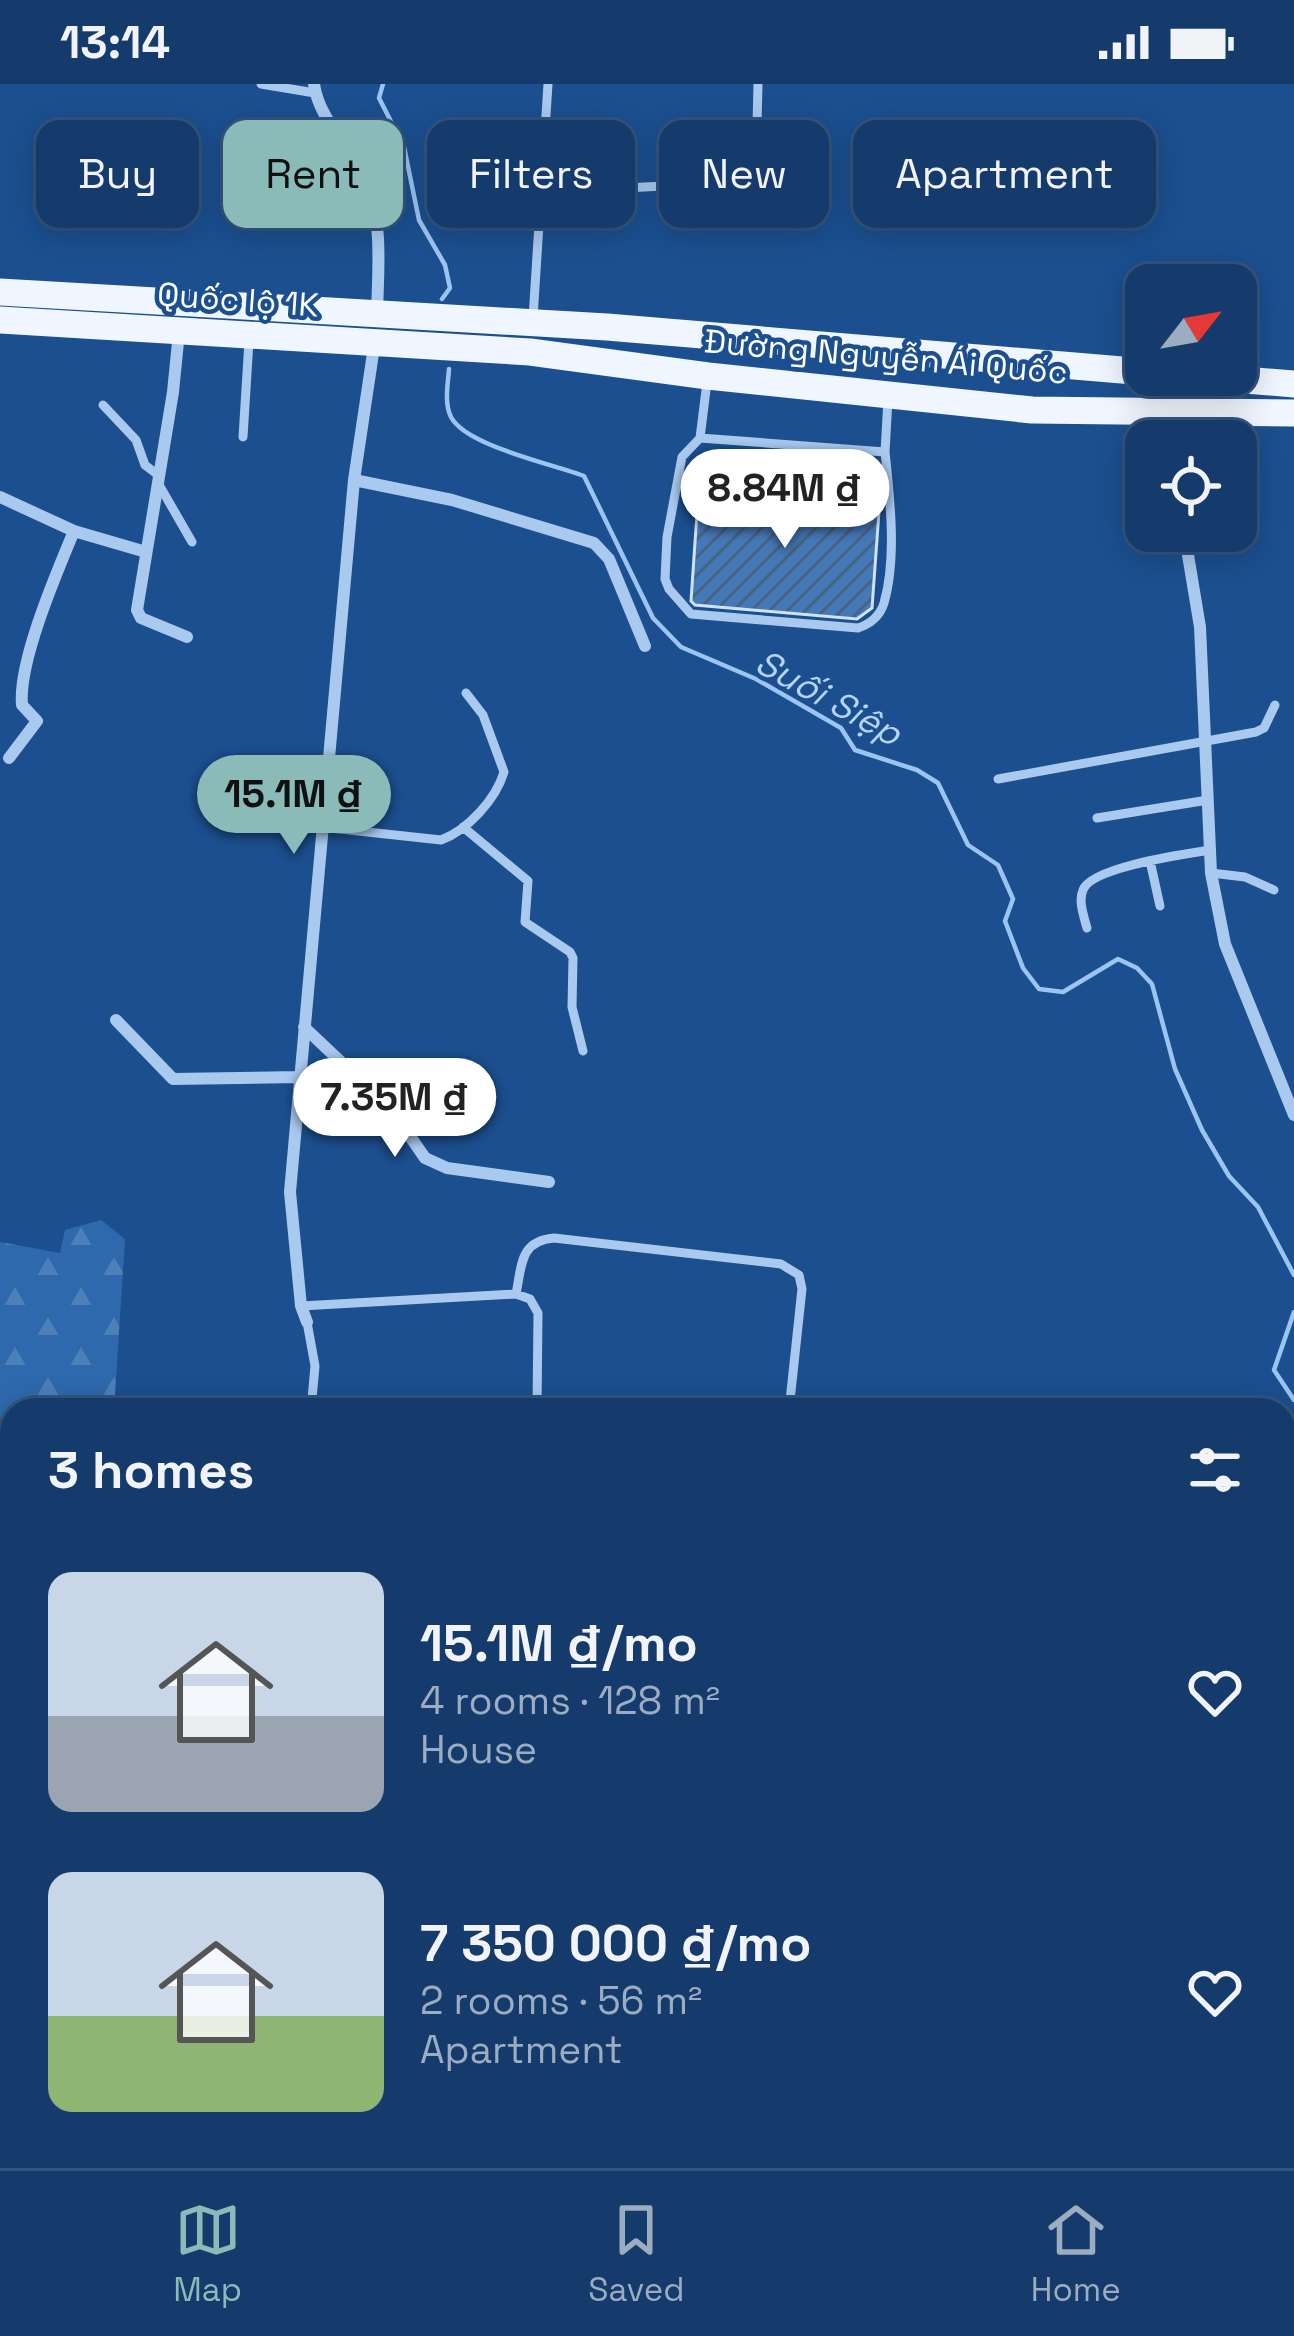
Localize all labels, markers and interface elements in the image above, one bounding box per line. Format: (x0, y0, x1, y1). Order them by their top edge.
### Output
text: 13:14 (60, 14, 170, 71)
chip: Buy (36, 120, 199, 228)
chip: Rent (223, 120, 403, 228)
chip: Filters (427, 120, 635, 228)
chip: New (659, 120, 829, 228)
chip: Apartment (853, 120, 1156, 228)
north arrow (1125, 264, 1257, 396)
map controls (1125, 264, 1257, 552)
street label: Quốc lộ 1K (156, 273, 320, 327)
street label: Đường Nguyễn Ái Quốc (702, 320, 1069, 394)
button: locate (1125, 420, 1257, 552)
pin: 8.84M ₫ (674, 449, 896, 551)
text: 8.84M ₫ (708, 463, 863, 512)
water label: Suối Siệp (747, 639, 911, 758)
pin: 15.1M ₫ (183, 755, 405, 857)
text: 15.1M ₫ (224, 769, 364, 818)
pin: 7.35M ₫ (284, 1058, 506, 1160)
text: 7.35M ₫ (320, 1072, 470, 1121)
icon: filters (1182, 1437, 1248, 1503)
text: 3 homes (48, 1438, 254, 1503)
text: 15.1M ₫/mo (420, 1611, 698, 1676)
icon: home (144, 1620, 288, 1764)
icon: heart (1182, 1659, 1248, 1725)
text: 4 rooms · 128 m² (420, 1676, 720, 1725)
text: House (420, 1725, 537, 1774)
text: 7 350 000 ₫/mo (420, 1911, 811, 1976)
icon: home (144, 1920, 288, 2064)
icon: heart (1182, 1959, 1248, 2025)
text: 2 rooms · 56 m² (420, 1976, 702, 2025)
text: Apartment (420, 2025, 623, 2074)
tab: Map (173, 2197, 242, 2311)
tab: Saved (588, 2197, 685, 2311)
tab: Home (1031, 2197, 1121, 2311)

